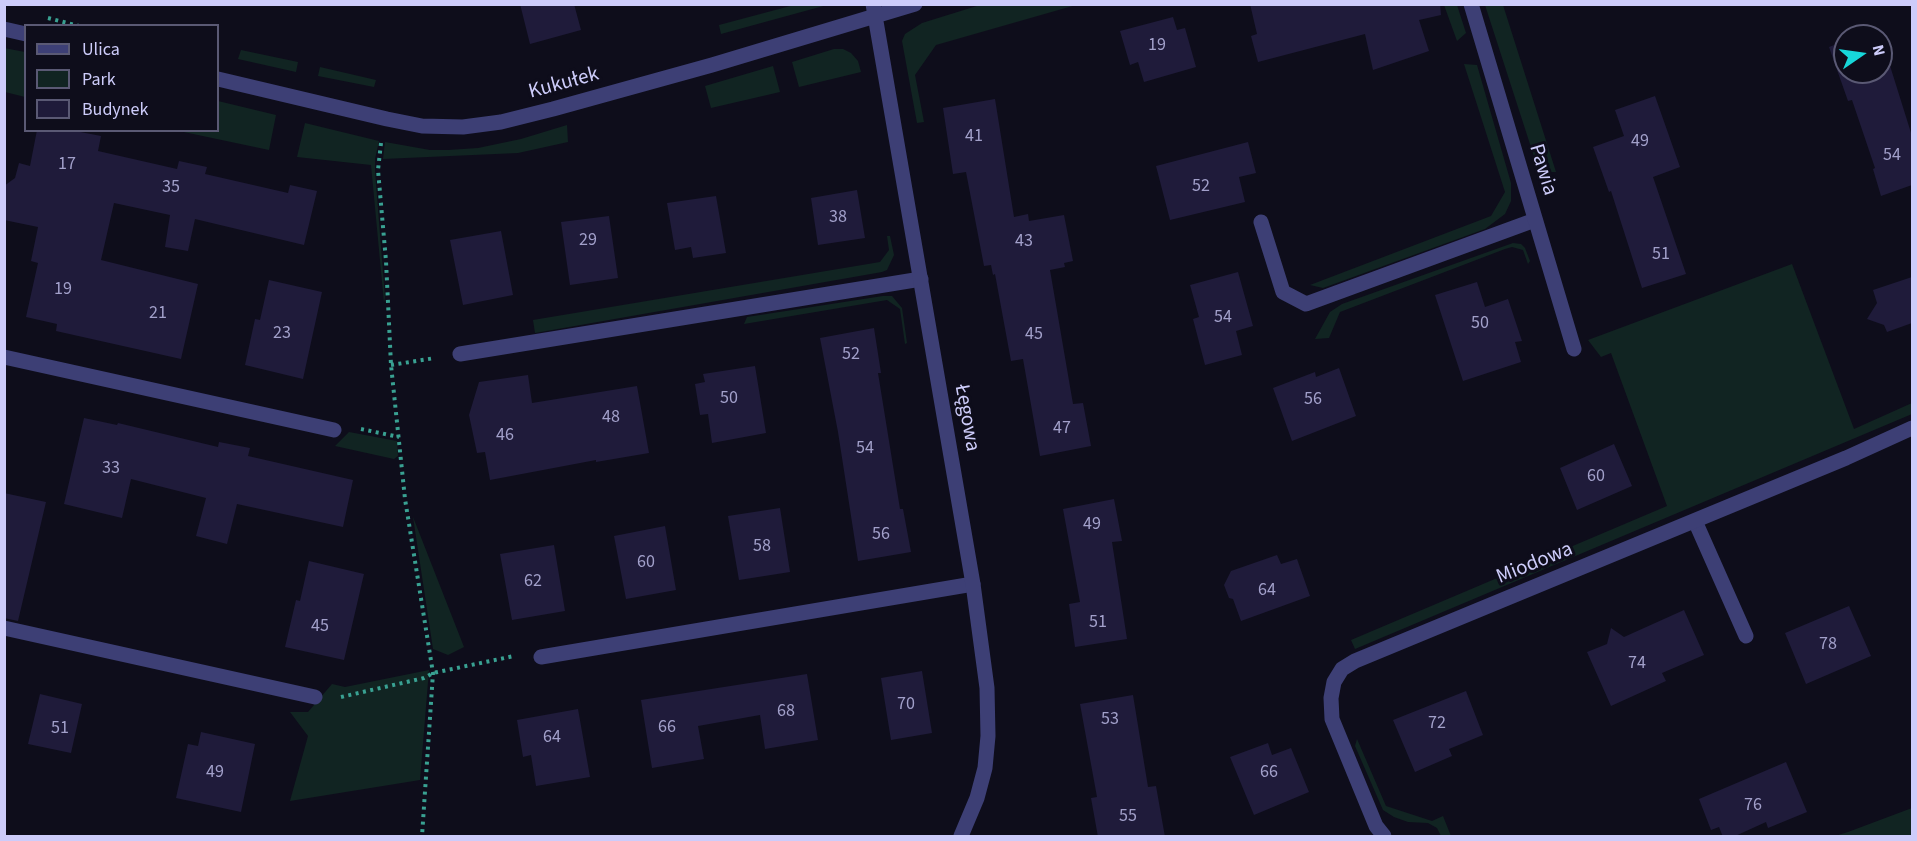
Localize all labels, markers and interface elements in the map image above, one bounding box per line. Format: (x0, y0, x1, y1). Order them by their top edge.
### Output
legend (24, 24, 219, 132)
north arrow (1833, 24, 1893, 84)
house number: 19 (1148, 35, 1166, 57)
text: Ulica (82, 37, 120, 62)
text: N (1867, 43, 1891, 58)
street label: Kukułek (526, 63, 602, 105)
text: Park (82, 67, 116, 92)
text: Budynek (82, 97, 148, 122)
house number: 41 (965, 126, 983, 148)
house number: 49 (1631, 131, 1649, 153)
street label: Pawia (1522, 141, 1562, 199)
house number: 54 (1883, 145, 1901, 167)
house number: 17 (58, 154, 76, 176)
house number: 52 (1192, 176, 1210, 198)
house number: 35 (162, 177, 180, 199)
house number: 38 (829, 207, 847, 229)
house number: 29 (579, 230, 597, 252)
house number: 43 (1015, 231, 1033, 253)
house number: 51 (1652, 244, 1670, 266)
house number: 19 (54, 279, 72, 301)
house number: 21 (149, 303, 167, 325)
house number: 54 (1214, 307, 1232, 329)
house number: 50 (1471, 313, 1489, 335)
house number: 23 (273, 323, 291, 345)
house number: 45 (1025, 324, 1043, 346)
house number: 52 (842, 344, 860, 366)
street label: Łęgowa (948, 383, 984, 453)
house number: 50 (720, 388, 738, 410)
house number: 56 (1304, 389, 1322, 411)
house number: 48 (602, 407, 620, 429)
house number: 47 (1053, 418, 1071, 440)
house number: 46 (496, 425, 514, 447)
house number: 54 (856, 438, 874, 460)
house number: 33 (102, 458, 120, 480)
house number: 60 (1587, 466, 1605, 488)
house number: 49 (1083, 514, 1101, 536)
house number: 56 (872, 524, 890, 546)
house number: 58 (753, 536, 771, 558)
street label: Miodowa (1493, 537, 1577, 591)
house number: 60 (637, 552, 655, 574)
house number: 62 (524, 571, 542, 593)
house number: 64 (1258, 580, 1276, 602)
house number: 51 (1089, 612, 1107, 634)
house number: 45 (311, 616, 329, 638)
house number: 78 (1819, 634, 1837, 656)
house number: 74 (1628, 653, 1646, 675)
house number: 70 (897, 694, 915, 716)
house number: 68 (777, 701, 795, 723)
house number: 53 (1101, 709, 1119, 731)
house number: 72 (1428, 713, 1446, 735)
house number: 66 (658, 717, 676, 739)
house number: 51 (51, 718, 69, 740)
house number: 64 (543, 727, 561, 749)
house number: 49 (206, 762, 224, 784)
house number: 66 (1260, 762, 1278, 784)
house number: 76 (1744, 795, 1762, 817)
house number: 55 (1119, 806, 1137, 828)

